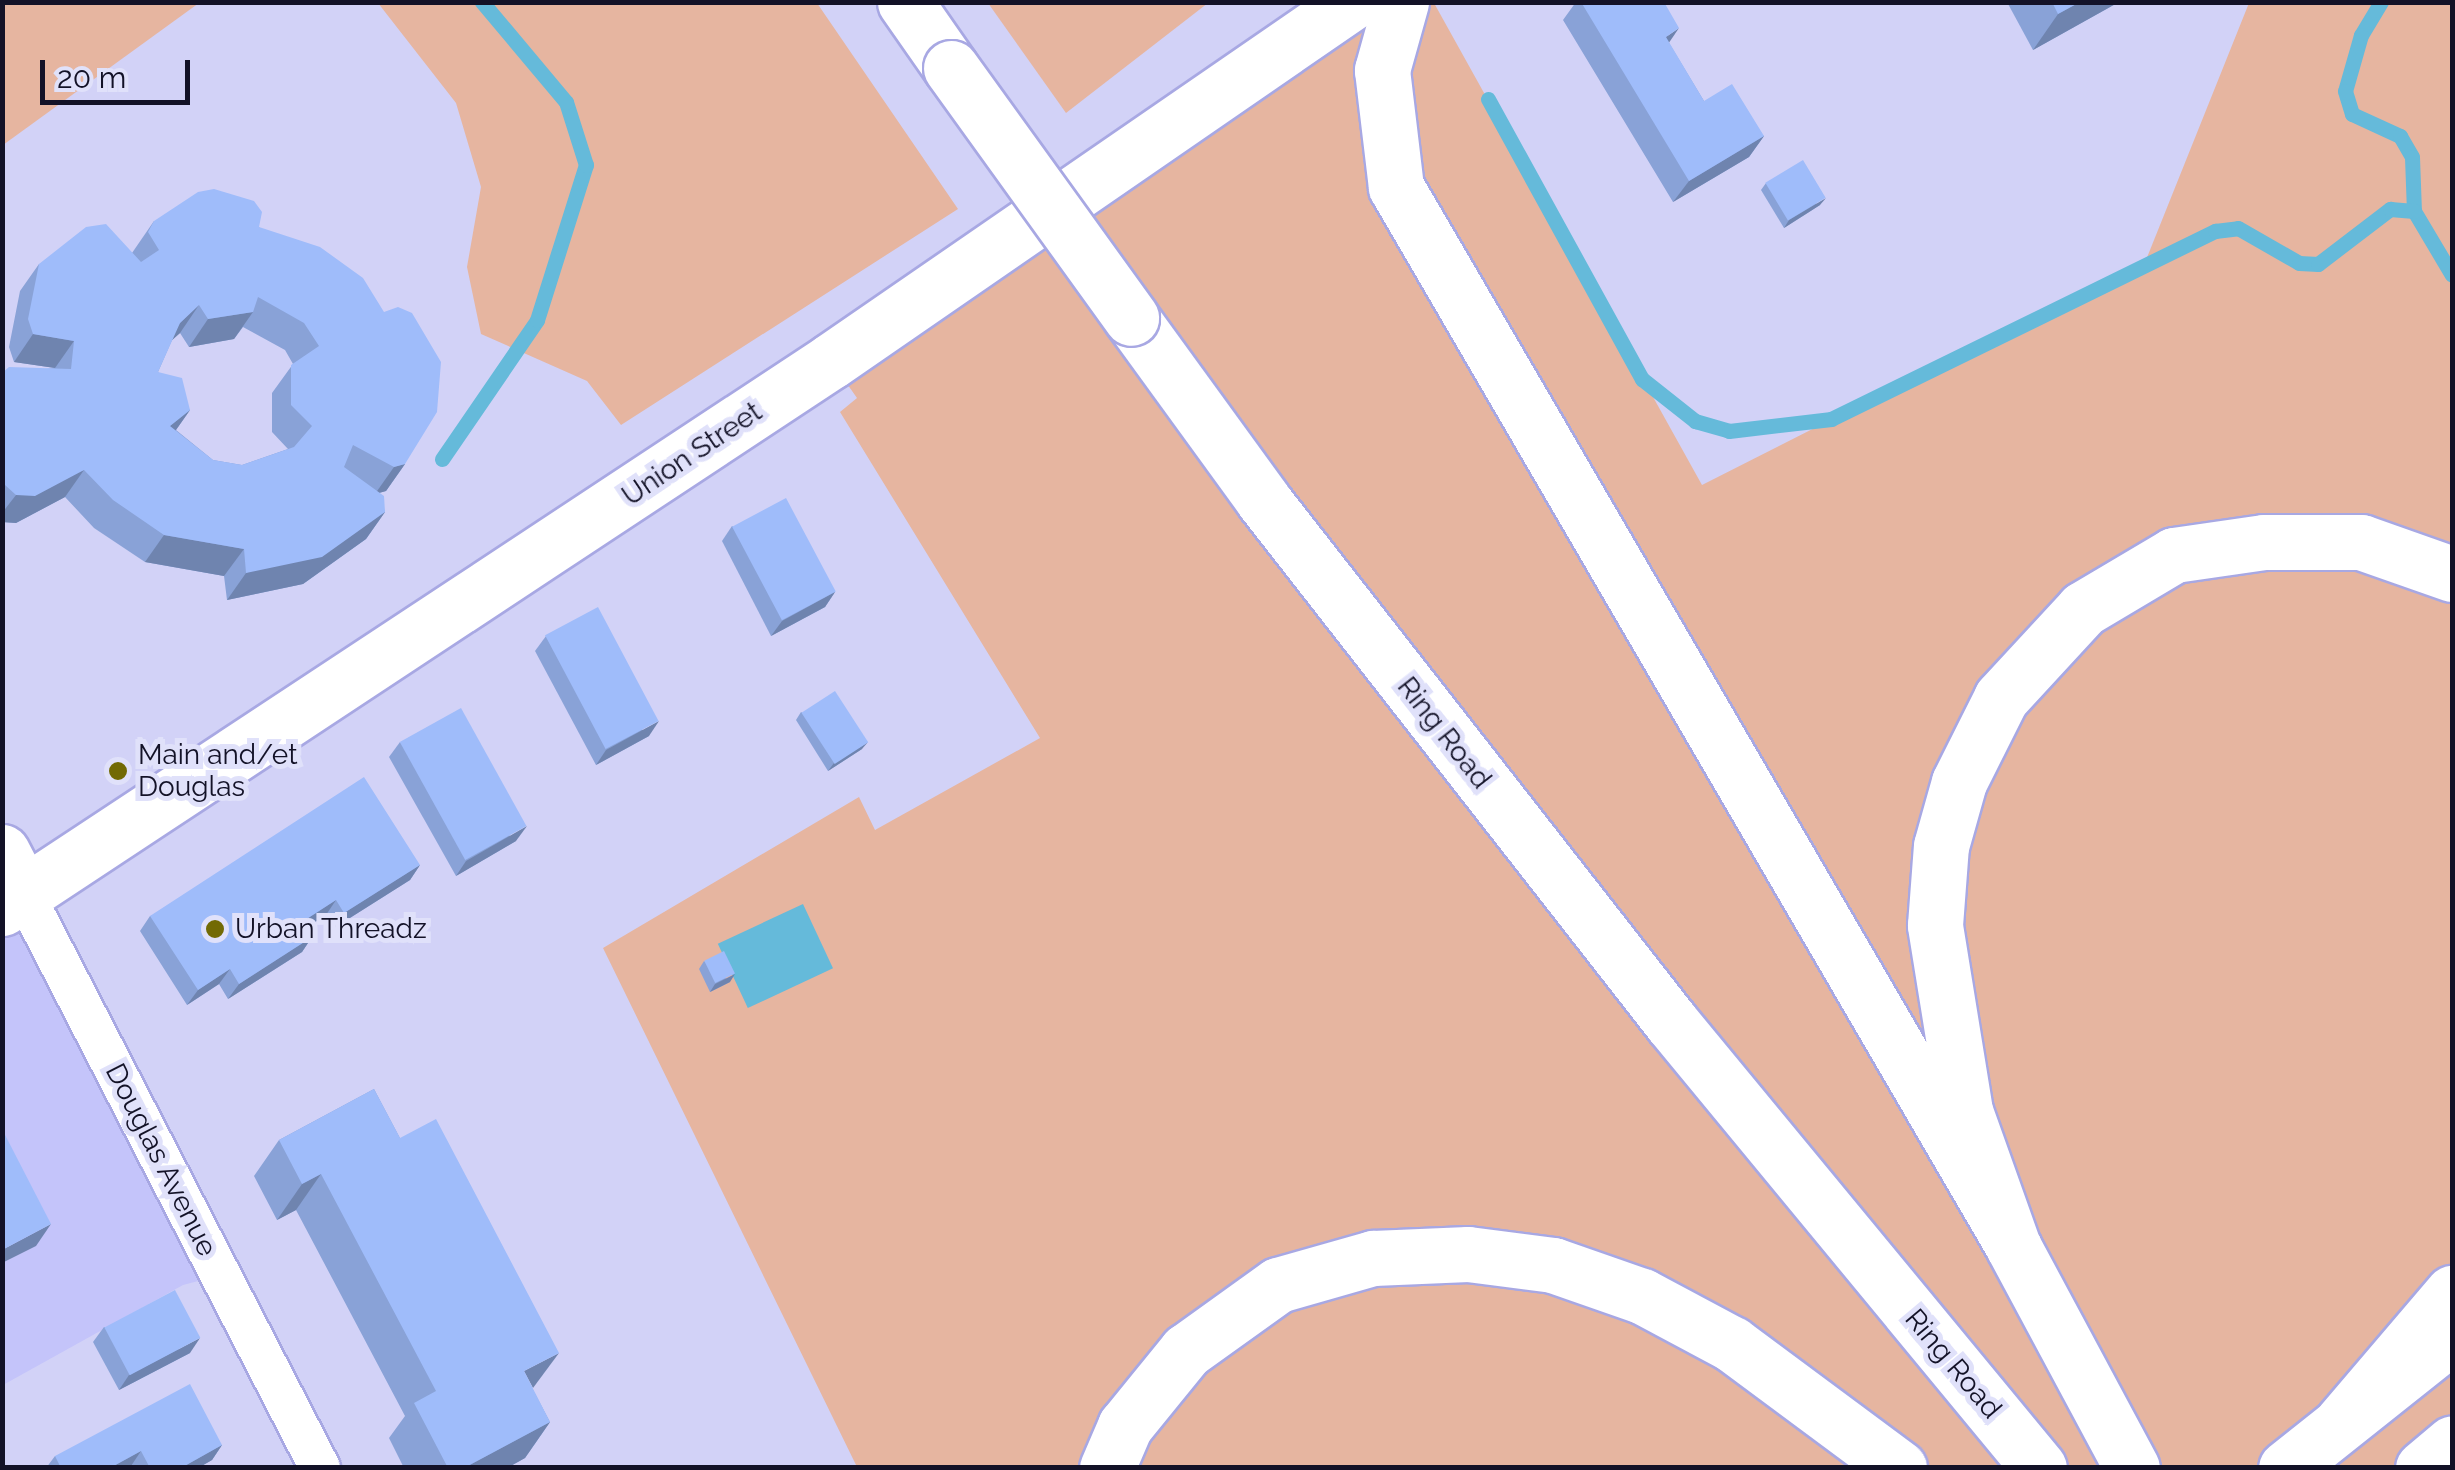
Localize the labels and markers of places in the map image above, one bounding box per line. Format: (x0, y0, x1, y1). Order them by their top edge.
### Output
place label: Main and/et Douglas (138, 738, 298, 804)
marker: Main and/et Douglas (107, 760, 129, 782)
place label: Urban Threadz (235, 912, 427, 946)
marker: Urban Threadz (204, 918, 226, 940)

